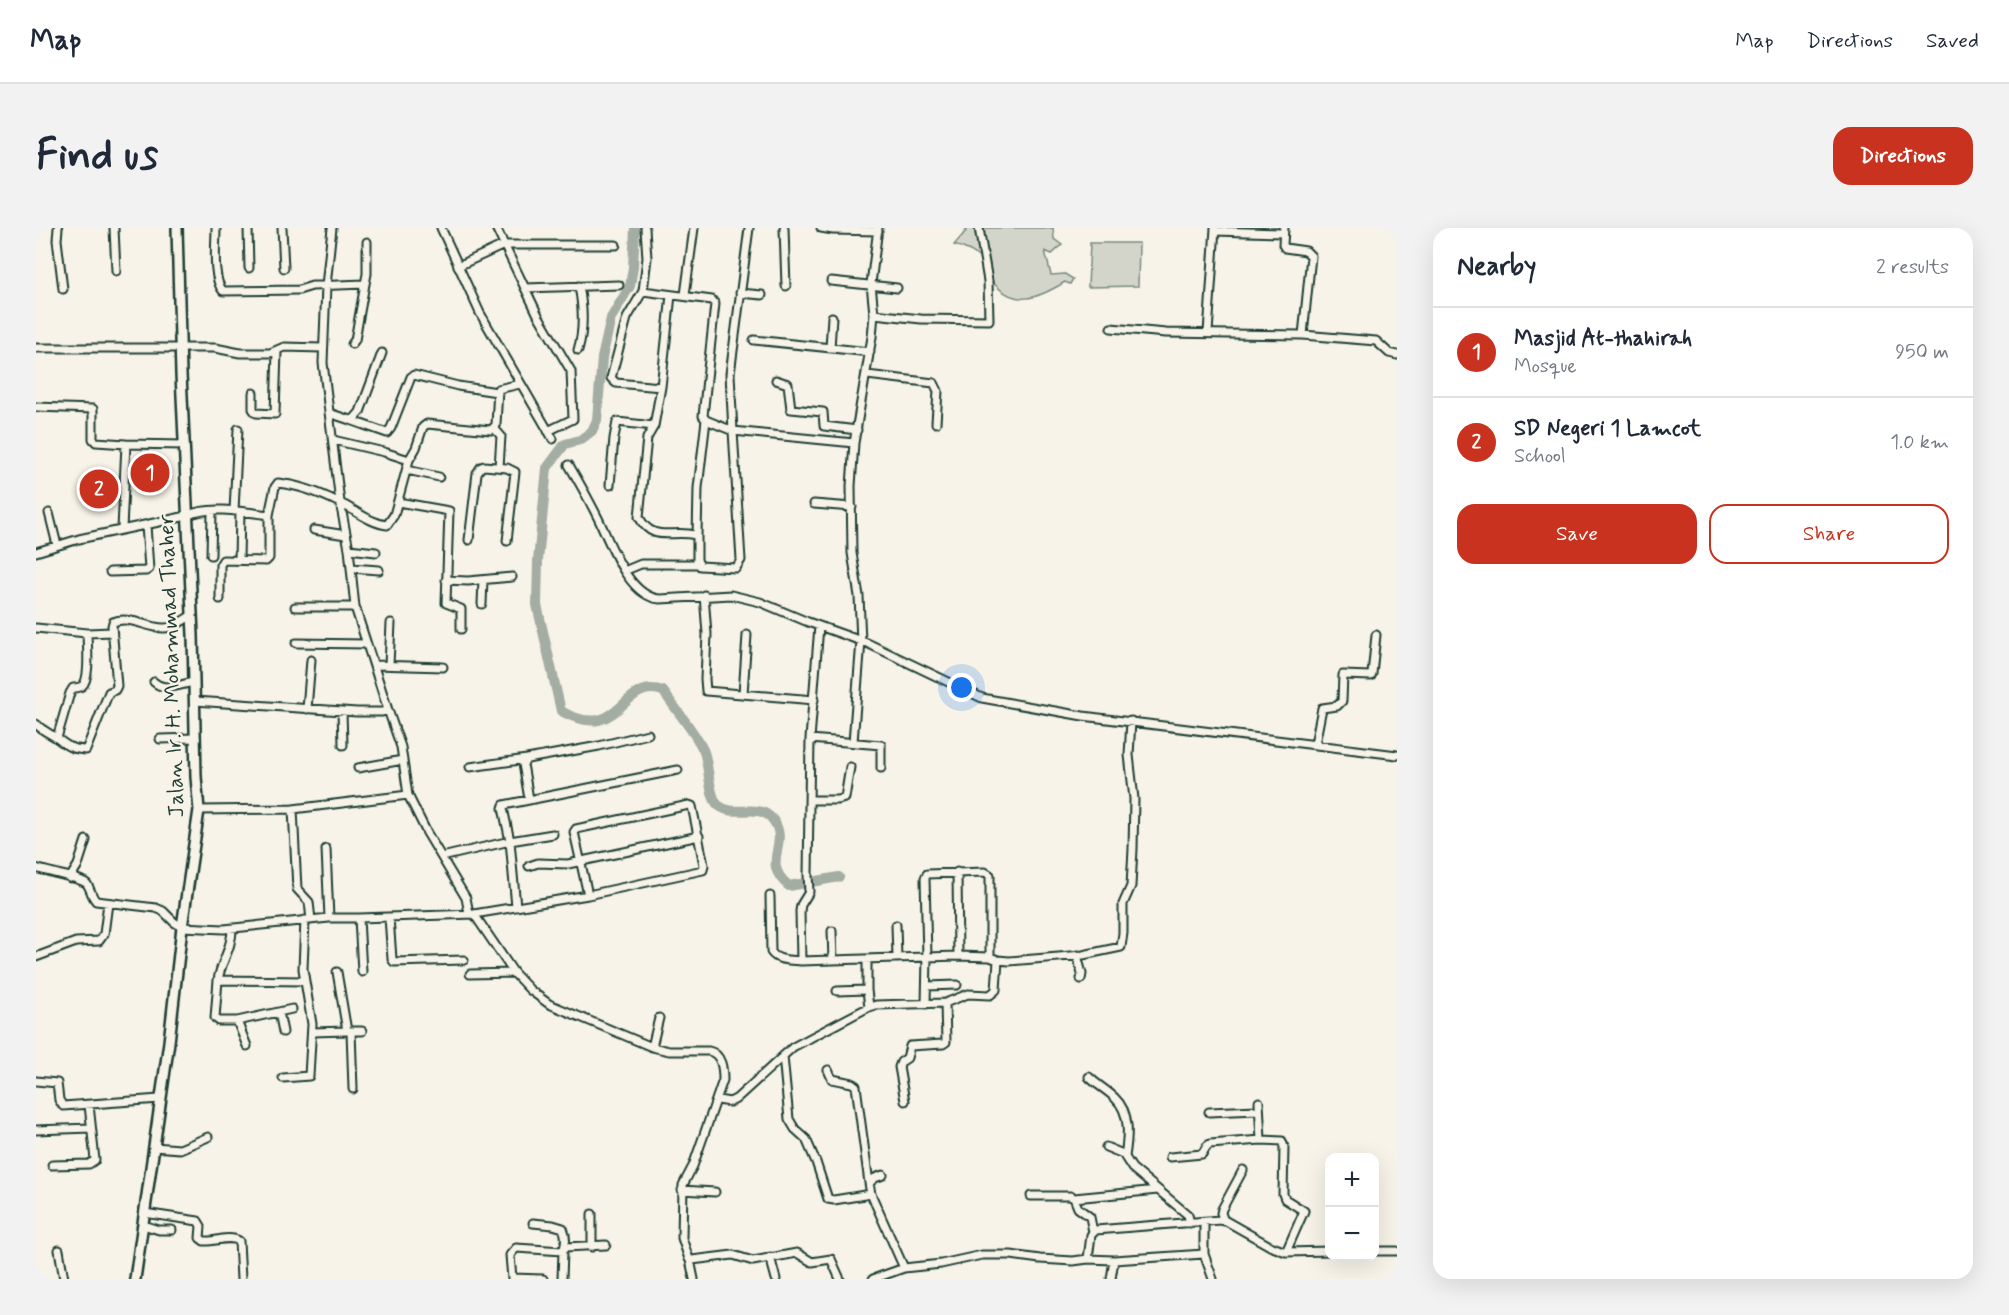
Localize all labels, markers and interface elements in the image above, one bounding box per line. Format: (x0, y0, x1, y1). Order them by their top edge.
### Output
text: Map (30, 23, 81, 60)
text: Map (1735, 27, 1774, 55)
text: Directions (1807, 27, 1893, 55)
text: Saved (1926, 27, 1979, 55)
button: Directions (1833, 127, 1973, 185)
text: Find us (36, 129, 158, 184)
text: Nearby (1457, 250, 1536, 284)
text: 2 results (1876, 254, 1949, 281)
text: Masjid At-thahirah (1514, 325, 1692, 353)
text: 1 (1472, 339, 1481, 366)
text: 950 m (1895, 339, 1949, 366)
text: Mosque (1514, 353, 1577, 380)
text: SD Negeri 1 Lamcot (1514, 415, 1701, 443)
text: 2 (1472, 429, 1481, 456)
text: 1.0 km (1890, 429, 1949, 456)
text: School (1514, 443, 1566, 470)
pin: 1 (130, 450, 170, 496)
pin: 2 (80, 466, 118, 512)
button: Save (1457, 504, 1697, 564)
button: Share (1709, 504, 1949, 564)
street label: Jalan Ir. H. Mohammad Thaher (153, 513, 191, 818)
your location (947, 673, 976, 702)
map controls (1325, 1153, 1379, 1261)
button: + (1325, 1153, 1379, 1207)
button: − (1325, 1207, 1379, 1261)

